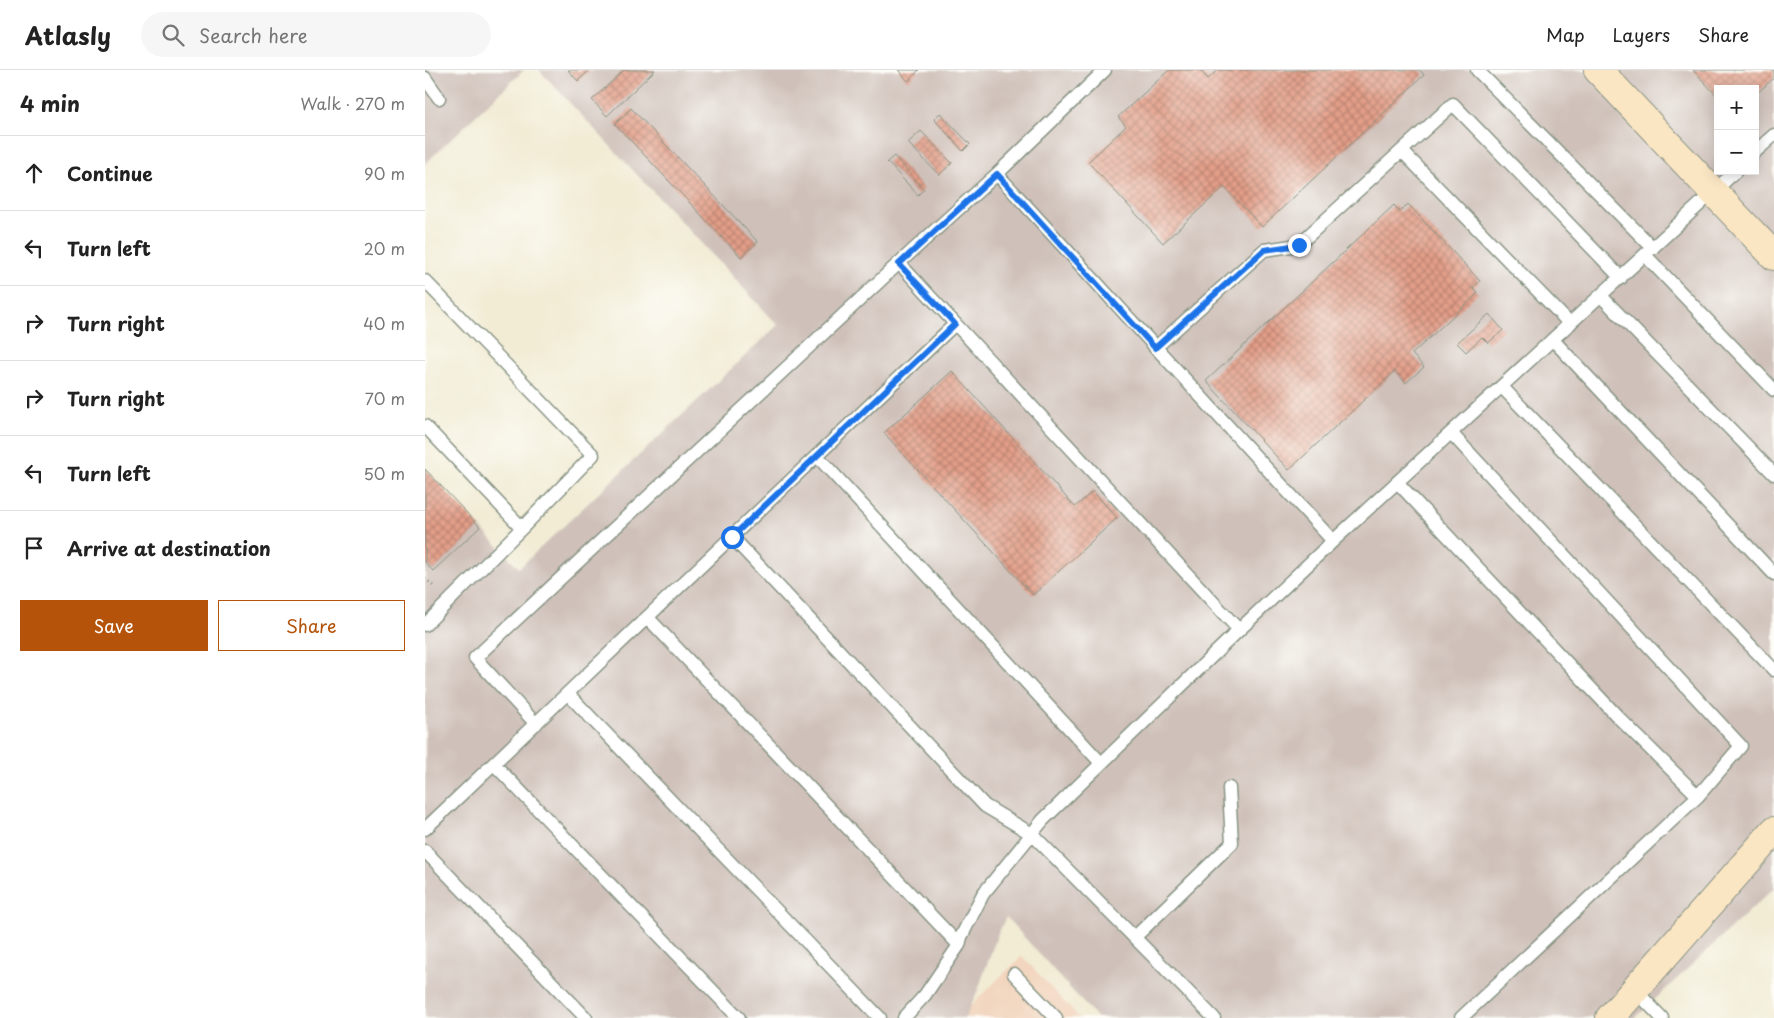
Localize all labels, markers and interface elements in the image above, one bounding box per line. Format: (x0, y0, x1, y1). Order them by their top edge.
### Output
search box (141, 12, 491, 57)
text: Atlasly (25, 17, 111, 53)
icon: search (159, 21, 187, 49)
text: Search here (199, 21, 308, 49)
text: Map (1546, 21, 1585, 48)
text: Layers (1613, 21, 1670, 48)
text: Share (1698, 21, 1749, 48)
map controls (1714, 85, 1759, 175)
button: + (1714, 85, 1759, 130)
text: 4 min (20, 87, 80, 119)
text: Walk · 270 m (301, 91, 405, 115)
button: − (1714, 130, 1759, 175)
icon: ahead (20, 159, 48, 187)
text: Continue (67, 159, 153, 187)
text: 90 m (364, 161, 405, 185)
icon: left (20, 234, 48, 262)
text: Turn left (67, 234, 151, 262)
route end (1288, 234, 1311, 257)
text: 20 m (364, 236, 405, 260)
icon: right (20, 309, 48, 337)
text: Turn right (67, 309, 165, 337)
text: 40 m (363, 311, 405, 335)
icon: right (20, 384, 48, 412)
text: Turn right (67, 384, 165, 412)
text: 70 m (365, 386, 405, 410)
icon: left (20, 459, 48, 487)
text: Turn left (67, 459, 151, 487)
text: 50 m (364, 461, 405, 485)
route start (721, 526, 744, 549)
icon: arrive (20, 534, 48, 562)
text: Arrive at destination (67, 534, 271, 562)
button: Save (20, 600, 208, 651)
button: Share (218, 600, 405, 651)

